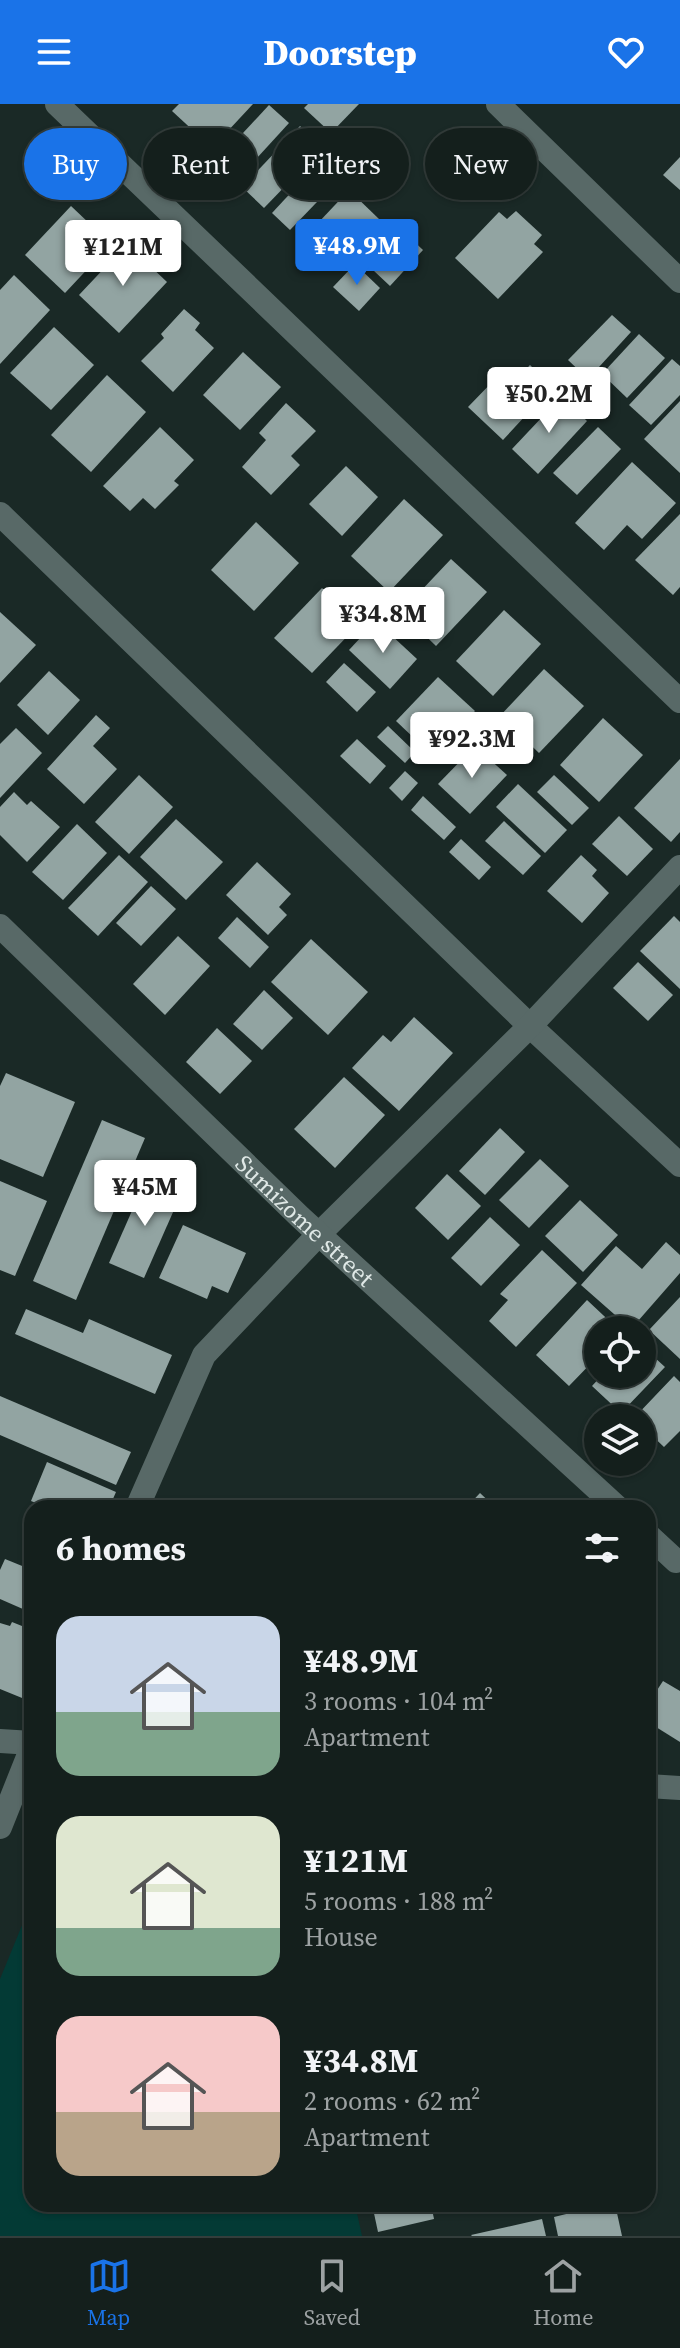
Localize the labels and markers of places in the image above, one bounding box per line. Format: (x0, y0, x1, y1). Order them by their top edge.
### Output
pin: ¥48.9M (292, 219, 422, 287)
pin: ¥121M (67, 220, 179, 288)
pin: ¥50.2M (484, 367, 614, 435)
pin: ¥34.8M (318, 587, 448, 655)
pin: ¥92.3M (407, 712, 537, 780)
pin: ¥45M (98, 1160, 192, 1228)

